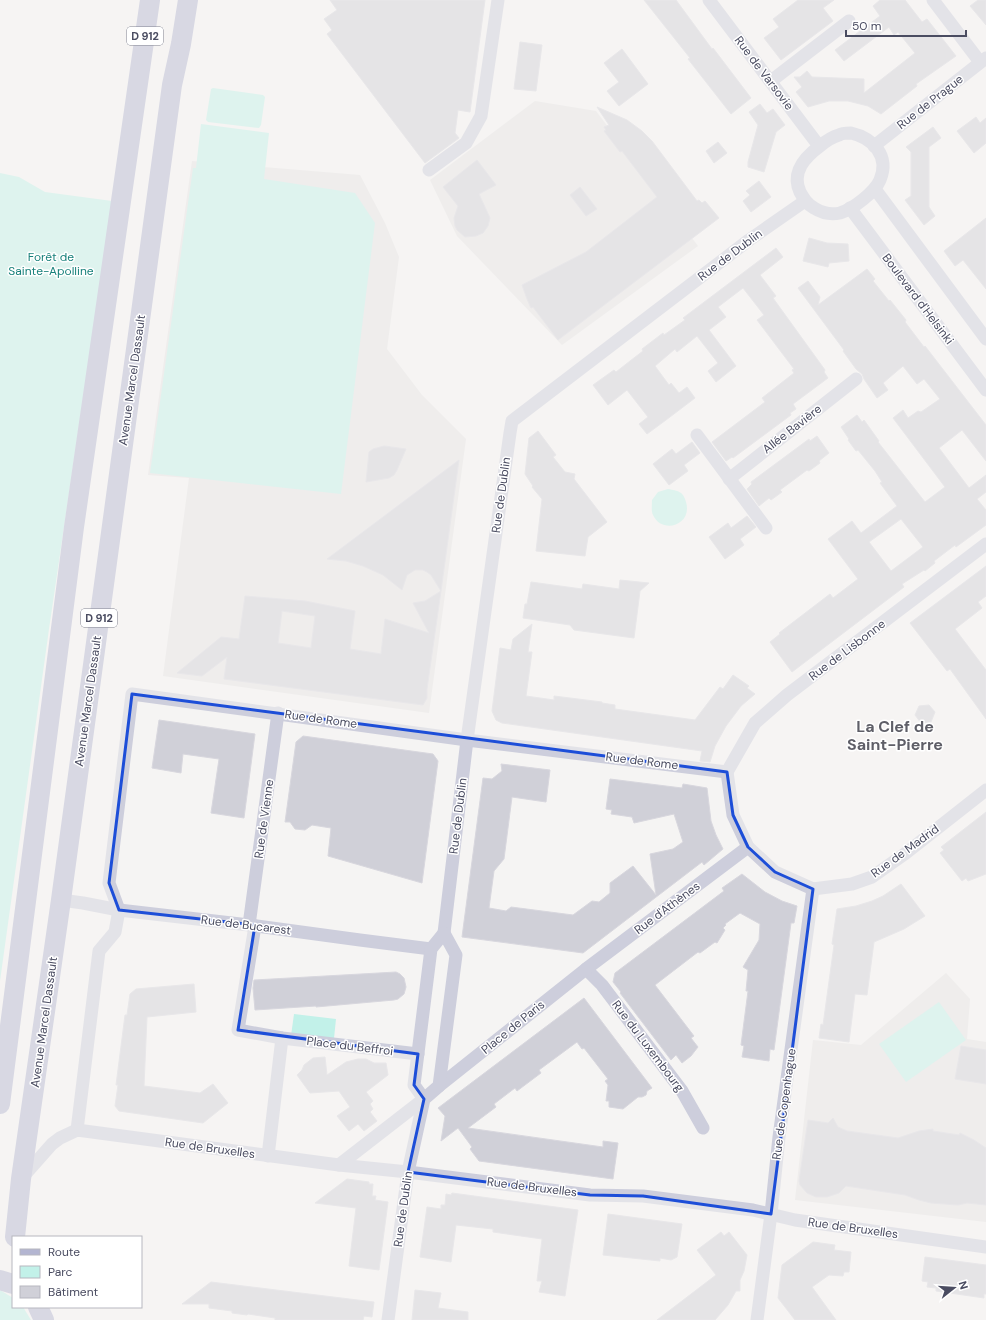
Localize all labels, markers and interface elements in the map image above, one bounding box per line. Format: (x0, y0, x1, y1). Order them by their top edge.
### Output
scale bar (846, 12, 966, 38)
text: 50 m (852, 18, 881, 34)
road number: D 912 (127, 27, 163, 45)
street label: Rue de Varsovie (731, 33, 797, 113)
street label: Rue de Prague (894, 71, 967, 133)
street label: Rue de Dublin (695, 225, 766, 284)
park label: Forêt de Sainte-Apolline (8, 249, 94, 279)
street label: Boulevard d'Helsinki (879, 250, 957, 348)
street label: Avenue Marcel Dassault (115, 313, 149, 446)
street label: Allée Bavière (759, 401, 825, 457)
street label: Rue de Dublin (488, 456, 514, 534)
road number: D 912 (81, 609, 117, 627)
street label: Rue de Lisbonne (805, 616, 889, 684)
street label: Avenue Marcel Dassault (71, 634, 105, 767)
street label: Rue de Rome (284, 706, 358, 732)
district label: La Clef de Saint-Pierre (847, 716, 943, 755)
street label: Rue de Rome (605, 749, 679, 773)
street label: Rue de Dublin (445, 777, 471, 855)
street label: Rue de Vienne (251, 778, 278, 860)
street label: Rue de Madrid (868, 821, 942, 881)
street label: Rue d'Athènes (631, 878, 703, 938)
street label: Rue de Bucarest (200, 912, 292, 938)
street label: Avenue Marcel Dassault (27, 955, 61, 1088)
street label: Place de Paris (478, 997, 548, 1057)
street label: Rue du Luxembourg (608, 997, 688, 1095)
street label: Place du Beffroi (306, 1033, 394, 1059)
street label: Rue de Copenhague (768, 1047, 800, 1161)
street label: Rue de Bruxelles (164, 1134, 256, 1162)
street label: Rue de Dublin (390, 1170, 416, 1248)
street label: Rue de Bruxelles (486, 1174, 578, 1200)
street label: Rue de Bruxelles (807, 1214, 899, 1242)
legend (12, 1236, 142, 1308)
text: Route (48, 1244, 80, 1260)
text: Parc (48, 1264, 72, 1280)
north arrow (934, 1268, 974, 1308)
text: N (956, 1279, 971, 1291)
text: Bâtiment (48, 1284, 99, 1300)

